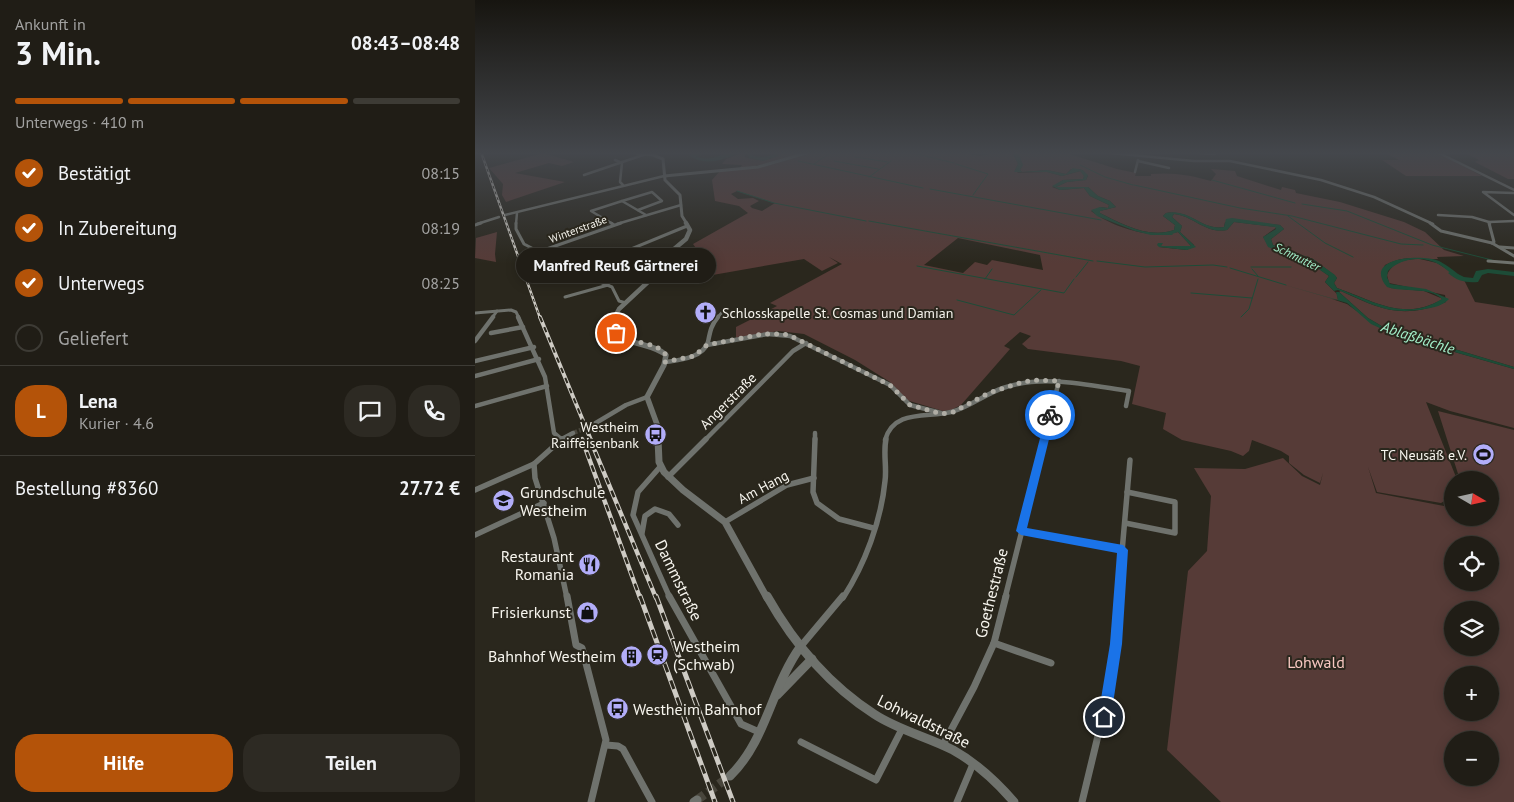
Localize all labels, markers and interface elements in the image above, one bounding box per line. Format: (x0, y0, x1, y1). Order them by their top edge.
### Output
text: Ankunft in (15, 14, 86, 34)
text: 08:43–08:48 (351, 31, 460, 55)
text: 3 Min. (15, 32, 101, 74)
text: Unterwegs · 410 m (15, 112, 144, 132)
icon: check (15, 159, 43, 187)
text: Bestätigt (58, 161, 131, 185)
text: 08:15 (422, 163, 460, 183)
street label: Winterstraße (547, 212, 609, 246)
icon: check (15, 214, 43, 242)
text: In Zubereitung (58, 216, 177, 240)
text: 08:19 (422, 218, 460, 238)
water label: Schmutter (1272, 239, 1324, 275)
callout: Manfred Reuß Gärtnerei (516, 248, 716, 283)
text: Manfred Reuß Gärtnerei (534, 255, 698, 275)
icon: check (15, 269, 43, 297)
text: Unterwegs (58, 271, 145, 295)
text: 08:25 (422, 273, 460, 293)
church icon: Schlosskapelle St. Cosmas und Damian (694, 301, 718, 325)
place label: Schlosskapelle St. Cosmas und Damian (722, 304, 953, 322)
pin (595, 312, 637, 354)
water label: Ablaßbächle (1378, 316, 1457, 358)
icon: bag (602, 319, 630, 347)
text: Geliefert (58, 326, 129, 350)
street label: Angerstraße (696, 369, 760, 433)
button: chat (344, 385, 396, 437)
button: phone (408, 385, 460, 437)
text: Lena (79, 389, 118, 413)
courier (1025, 390, 1075, 440)
text: L (36, 399, 46, 423)
icon: bike (1036, 401, 1064, 429)
text: Kurier · 4.6 (79, 413, 154, 433)
place label: Westheim Raiffeisenbank (551, 418, 639, 452)
bus stop icon: Westheim Raiffeisenbank (643, 423, 667, 447)
sports icon: TC Neusäß e.V. (1471, 443, 1495, 467)
place label: TC Neusäß e.V. (1381, 446, 1467, 464)
street label: Am Hang (735, 466, 791, 508)
north arrow (1444, 471, 1499, 526)
map controls (1444, 471, 1499, 786)
text: Bestellung #8360 (15, 476, 158, 500)
text: 27.72 € (399, 476, 460, 500)
place label: Grundschule Westheim (520, 482, 605, 520)
school or university icon: Grundschule Westheim (492, 489, 516, 513)
street label: Dammstraße (651, 536, 707, 624)
button: locate (1444, 536, 1499, 591)
place label: Restaurant Romania (501, 546, 575, 584)
street label: Goethestraße (970, 546, 1012, 640)
restaurant icon: Restaurant Romania (578, 553, 602, 577)
shop icon: Frisierkunst (575, 600, 599, 624)
button: layers (1444, 601, 1499, 656)
place label: Frisierkunst (491, 602, 572, 622)
place label: Westheim (Schwab) (673, 636, 740, 674)
station icon: Westheim (Schwab) (645, 643, 669, 667)
building icon: Bahnhof Westheim (620, 644, 644, 668)
place label: Bahnhof Westheim (488, 646, 616, 666)
park label: Lohwald (1287, 652, 1345, 672)
button: + (1444, 666, 1499, 721)
street label: Lohwaldstraße (874, 690, 974, 752)
pin (1083, 696, 1125, 738)
bus stop icon: Westheim Bahnhof (605, 697, 629, 721)
place label: Westheim Bahnhof (633, 699, 762, 719)
icon: home (1090, 703, 1118, 731)
button: − (1444, 731, 1499, 786)
button: Hilfe (15, 734, 233, 792)
button: Teilen (243, 734, 460, 792)

